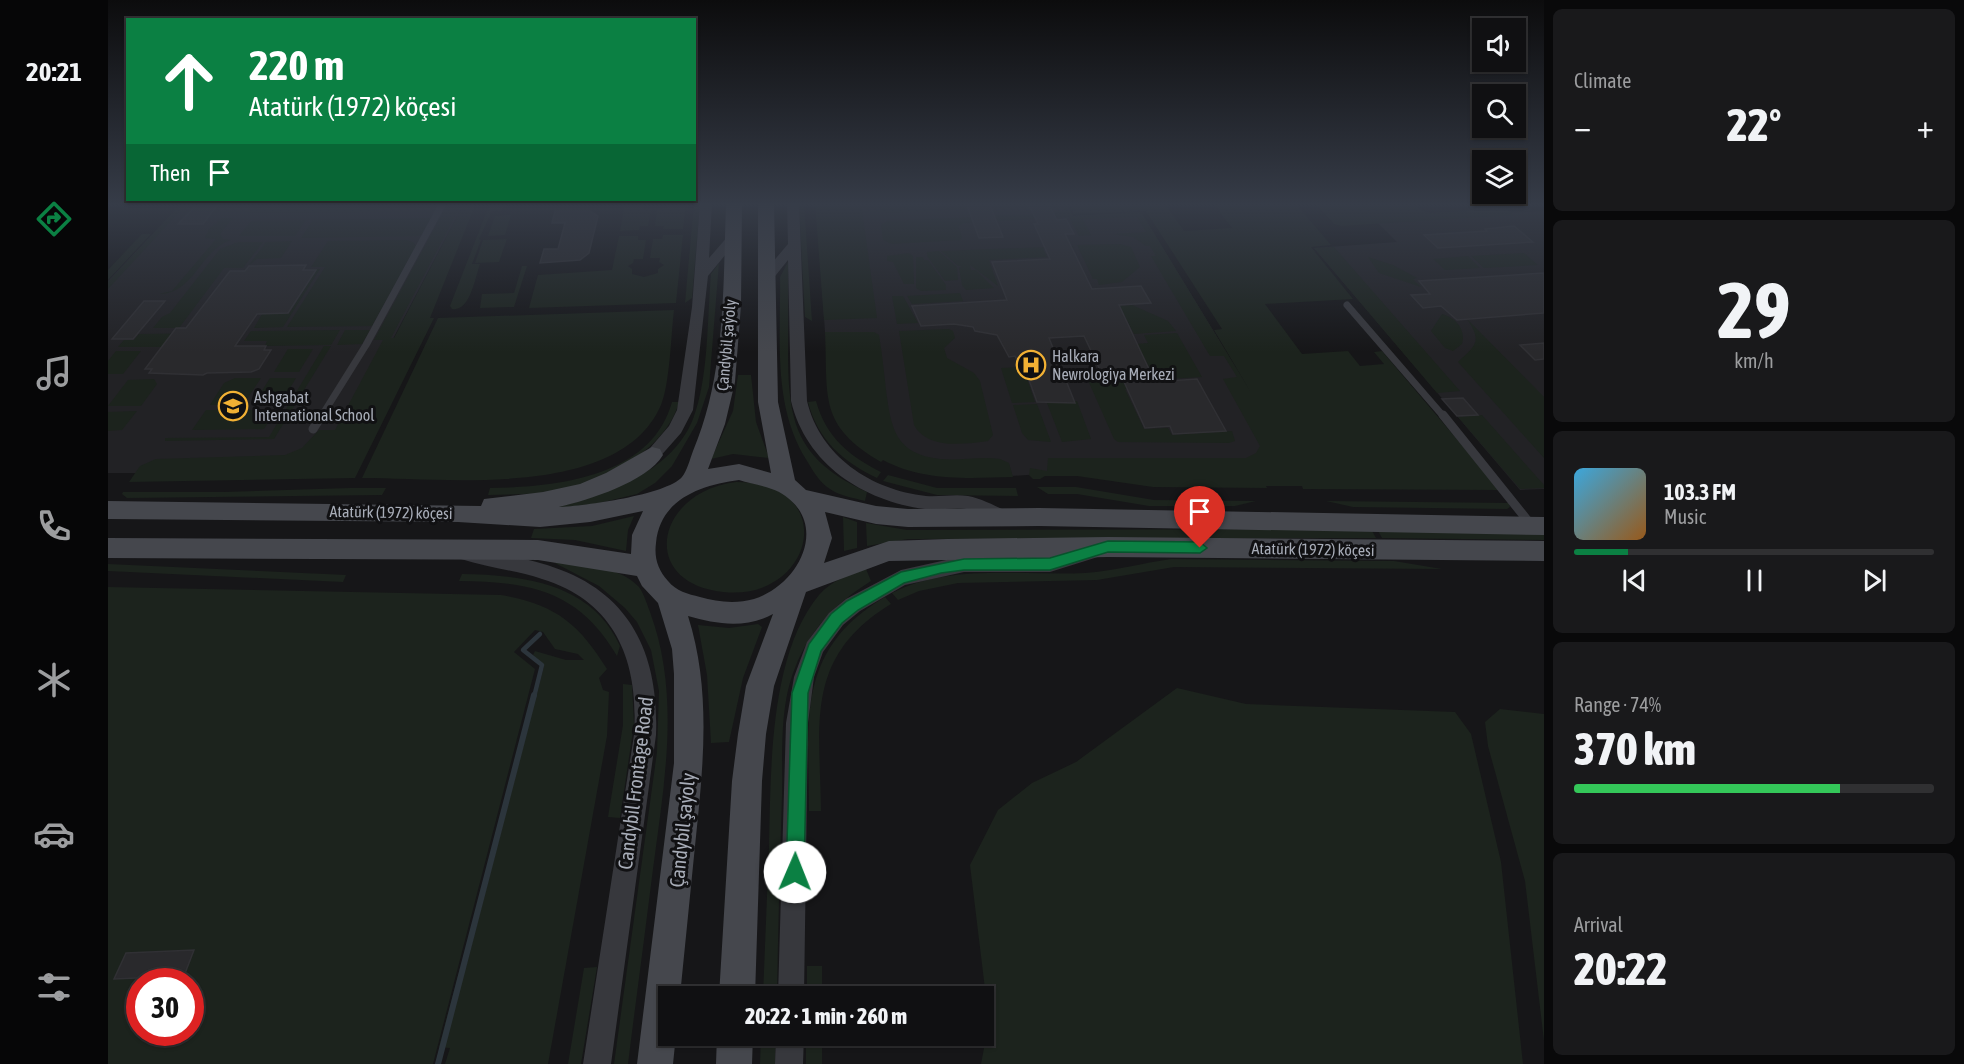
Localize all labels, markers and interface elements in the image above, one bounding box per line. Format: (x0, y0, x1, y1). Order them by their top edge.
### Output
map controls (1472, 18, 1526, 204)
button: sound (1472, 18, 1526, 72)
text: 220 m (249, 41, 344, 89)
icon: ahead (150, 42, 228, 120)
text: 20:21 (26, 56, 82, 87)
text: Climate (1574, 69, 1631, 92)
button: search (1472, 84, 1526, 138)
text: Atatürk (1972) köçesi (249, 91, 456, 122)
text: 22° (1727, 99, 1781, 151)
text: − (1574, 107, 1591, 145)
text: + (1917, 107, 1934, 145)
button: layers (1472, 150, 1526, 204)
icon: arrive (203, 156, 236, 189)
text: Then (150, 160, 191, 186)
icon: directions (33, 198, 75, 240)
text: 29 (1717, 265, 1791, 355)
street label: Çandybil şaýoly (713, 298, 740, 392)
place label: Halkara Newrologiya Merkezi (1052, 347, 1175, 384)
hospital icon: Halkara Newrologiya Merkezi (1015, 349, 1047, 381)
text: km/h (1734, 349, 1774, 372)
icon: music (33, 352, 75, 394)
place label: Ashgabat International School (254, 388, 375, 424)
school or university icon: Ashgabat International School (217, 390, 249, 422)
text: 103.3 FM (1664, 479, 1736, 505)
pin (1174, 486, 1225, 548)
icon: arrive (1183, 495, 1216, 528)
street label: Atatürk (1972) köçesi (329, 502, 453, 523)
icon: phone (33, 505, 75, 547)
text: Music (1664, 505, 1706, 528)
street label: Atatürk (1972) köçesi (1251, 539, 1375, 560)
icon: previous (1618, 564, 1651, 597)
icon: pause (1738, 564, 1771, 597)
icon: next (1858, 564, 1891, 597)
icon: climate (33, 659, 75, 701)
text: Range · 74% (1574, 693, 1661, 716)
street label: Candybil Frontage Road (613, 695, 657, 871)
text: 370 km (1574, 723, 1696, 775)
street label: Çandybil şaýoly (665, 772, 699, 888)
icon: car (33, 813, 75, 855)
position arrow (763, 840, 827, 904)
text: Arrival (1574, 913, 1623, 936)
text: 20:22 (1574, 943, 1668, 995)
icon: filters (33, 966, 75, 1008)
speed limit sign: 30 (126, 968, 204, 1046)
text: 20:22 · 1 min · 260 m (745, 1003, 907, 1029)

